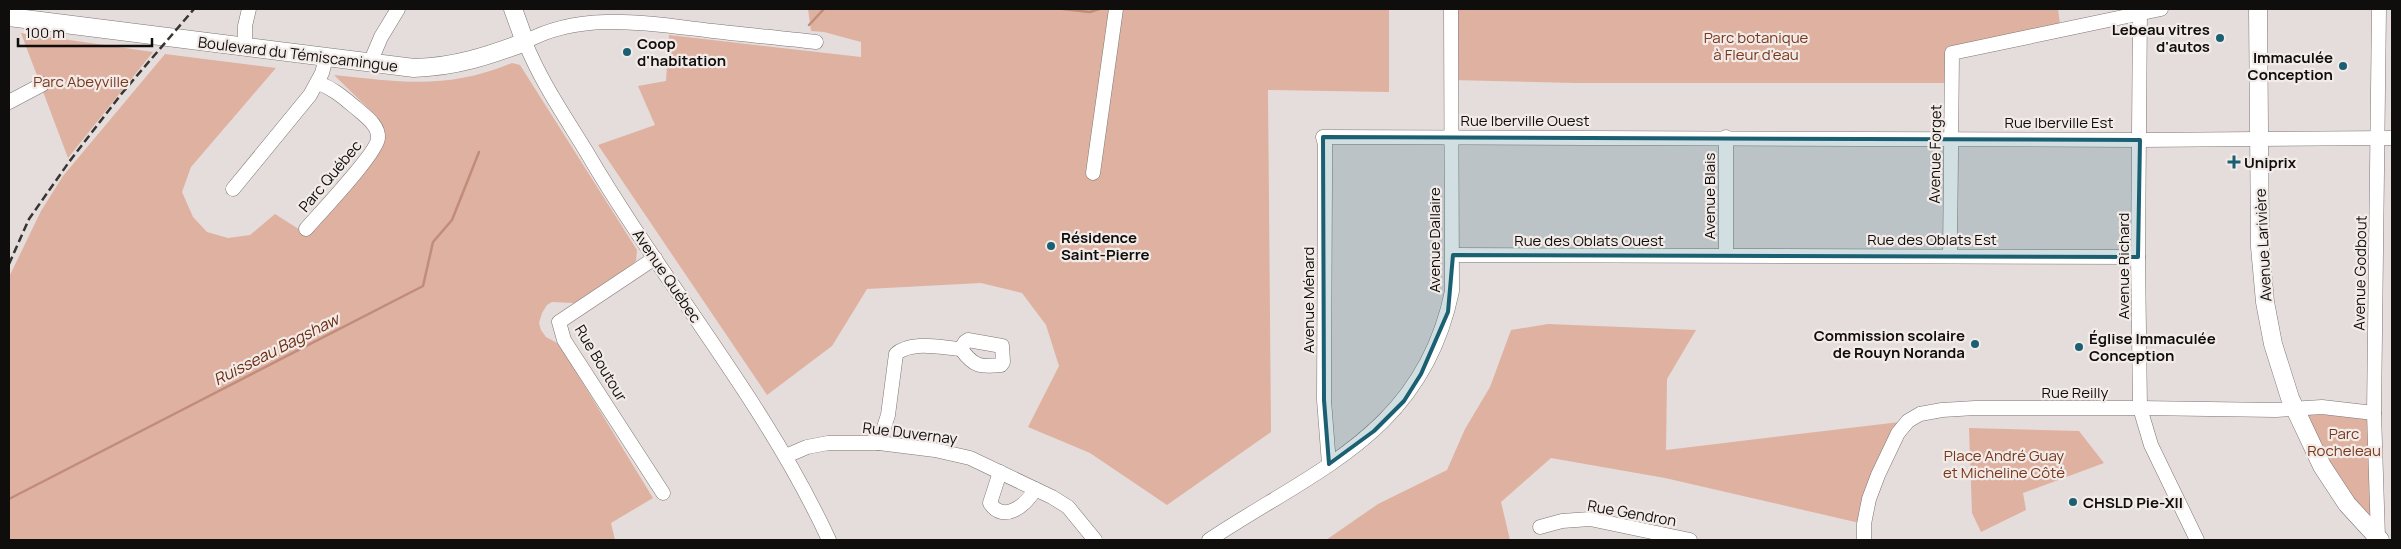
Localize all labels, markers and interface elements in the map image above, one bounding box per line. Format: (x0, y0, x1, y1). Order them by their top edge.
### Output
scale bar (18, 15, 151, 47)
place label: Lebeau vitres d'autos (2112, 19, 2210, 57)
text: 100 m (25, 22, 65, 43)
park label: Parc botanique à Fleur d'eau (1704, 27, 1809, 65)
street label: Boulevard du Témiscamingue (197, 31, 399, 77)
marker: Lebeau vitres d'autos (2214, 32, 2226, 44)
place label: Coop d'habitation (637, 33, 726, 71)
marker: Coop d'habitation (621, 46, 633, 58)
place label: Immaculée Conception (2248, 47, 2333, 85)
marker: Immaculée Conception (2337, 60, 2349, 72)
park label: Parc Abeyville (33, 71, 129, 92)
street label: Avenue Forget (1924, 104, 1946, 204)
street label: Rue Iberville Ouest (1461, 110, 1590, 131)
street label: Rue Iberville Est (2004, 112, 2114, 133)
street label: Parc Québec (294, 136, 366, 216)
street label: Avenue Blais (1699, 152, 1720, 239)
place label: Uniprix (2244, 152, 2297, 173)
marker: Uniprix (2228, 156, 2240, 168)
street label: Avenue Dallaire (1424, 187, 1445, 293)
street label: Avenue Larivière (2250, 188, 2276, 302)
street label: Avenue Richard (2113, 212, 2134, 320)
street label: Avenue Godbout (2348, 215, 2372, 331)
street label: Avenue Québec (628, 225, 706, 327)
place label: Résidence Saint-Pierre (1061, 227, 1150, 265)
street label: Rue des Oblats Est (1867, 229, 1997, 250)
street label: Rue des Oblats Ouest (1514, 230, 1664, 251)
marker: Résidence Saint-Pierre (1045, 240, 1057, 252)
street label: Avenue Ménard (1298, 247, 1319, 353)
water label: Ruisseau Bagshaw (210, 307, 345, 390)
street label: Rue Boutour (570, 321, 632, 406)
place label: Commission scolaire de Rouyn Noranda (1814, 325, 1965, 363)
place label: Église Immaculée Conception (2089, 328, 2216, 366)
marker: Commission scolaire de Rouyn Noranda (1969, 338, 1981, 350)
marker: Église Immaculée Conception (2073, 341, 2085, 353)
street label: Rue Reilly (2042, 382, 2108, 403)
street label: Rue Duvernay (861, 417, 959, 449)
park label: Parc Rocheleau (2307, 423, 2381, 461)
park label: Place André Guay et Micheline Côté (1943, 445, 2065, 483)
place label: CHSLD Pie-XII (2083, 492, 2183, 513)
street label: Rue Gendron (1586, 495, 1678, 531)
marker: CHSLD Pie-XII (2067, 496, 2079, 508)

